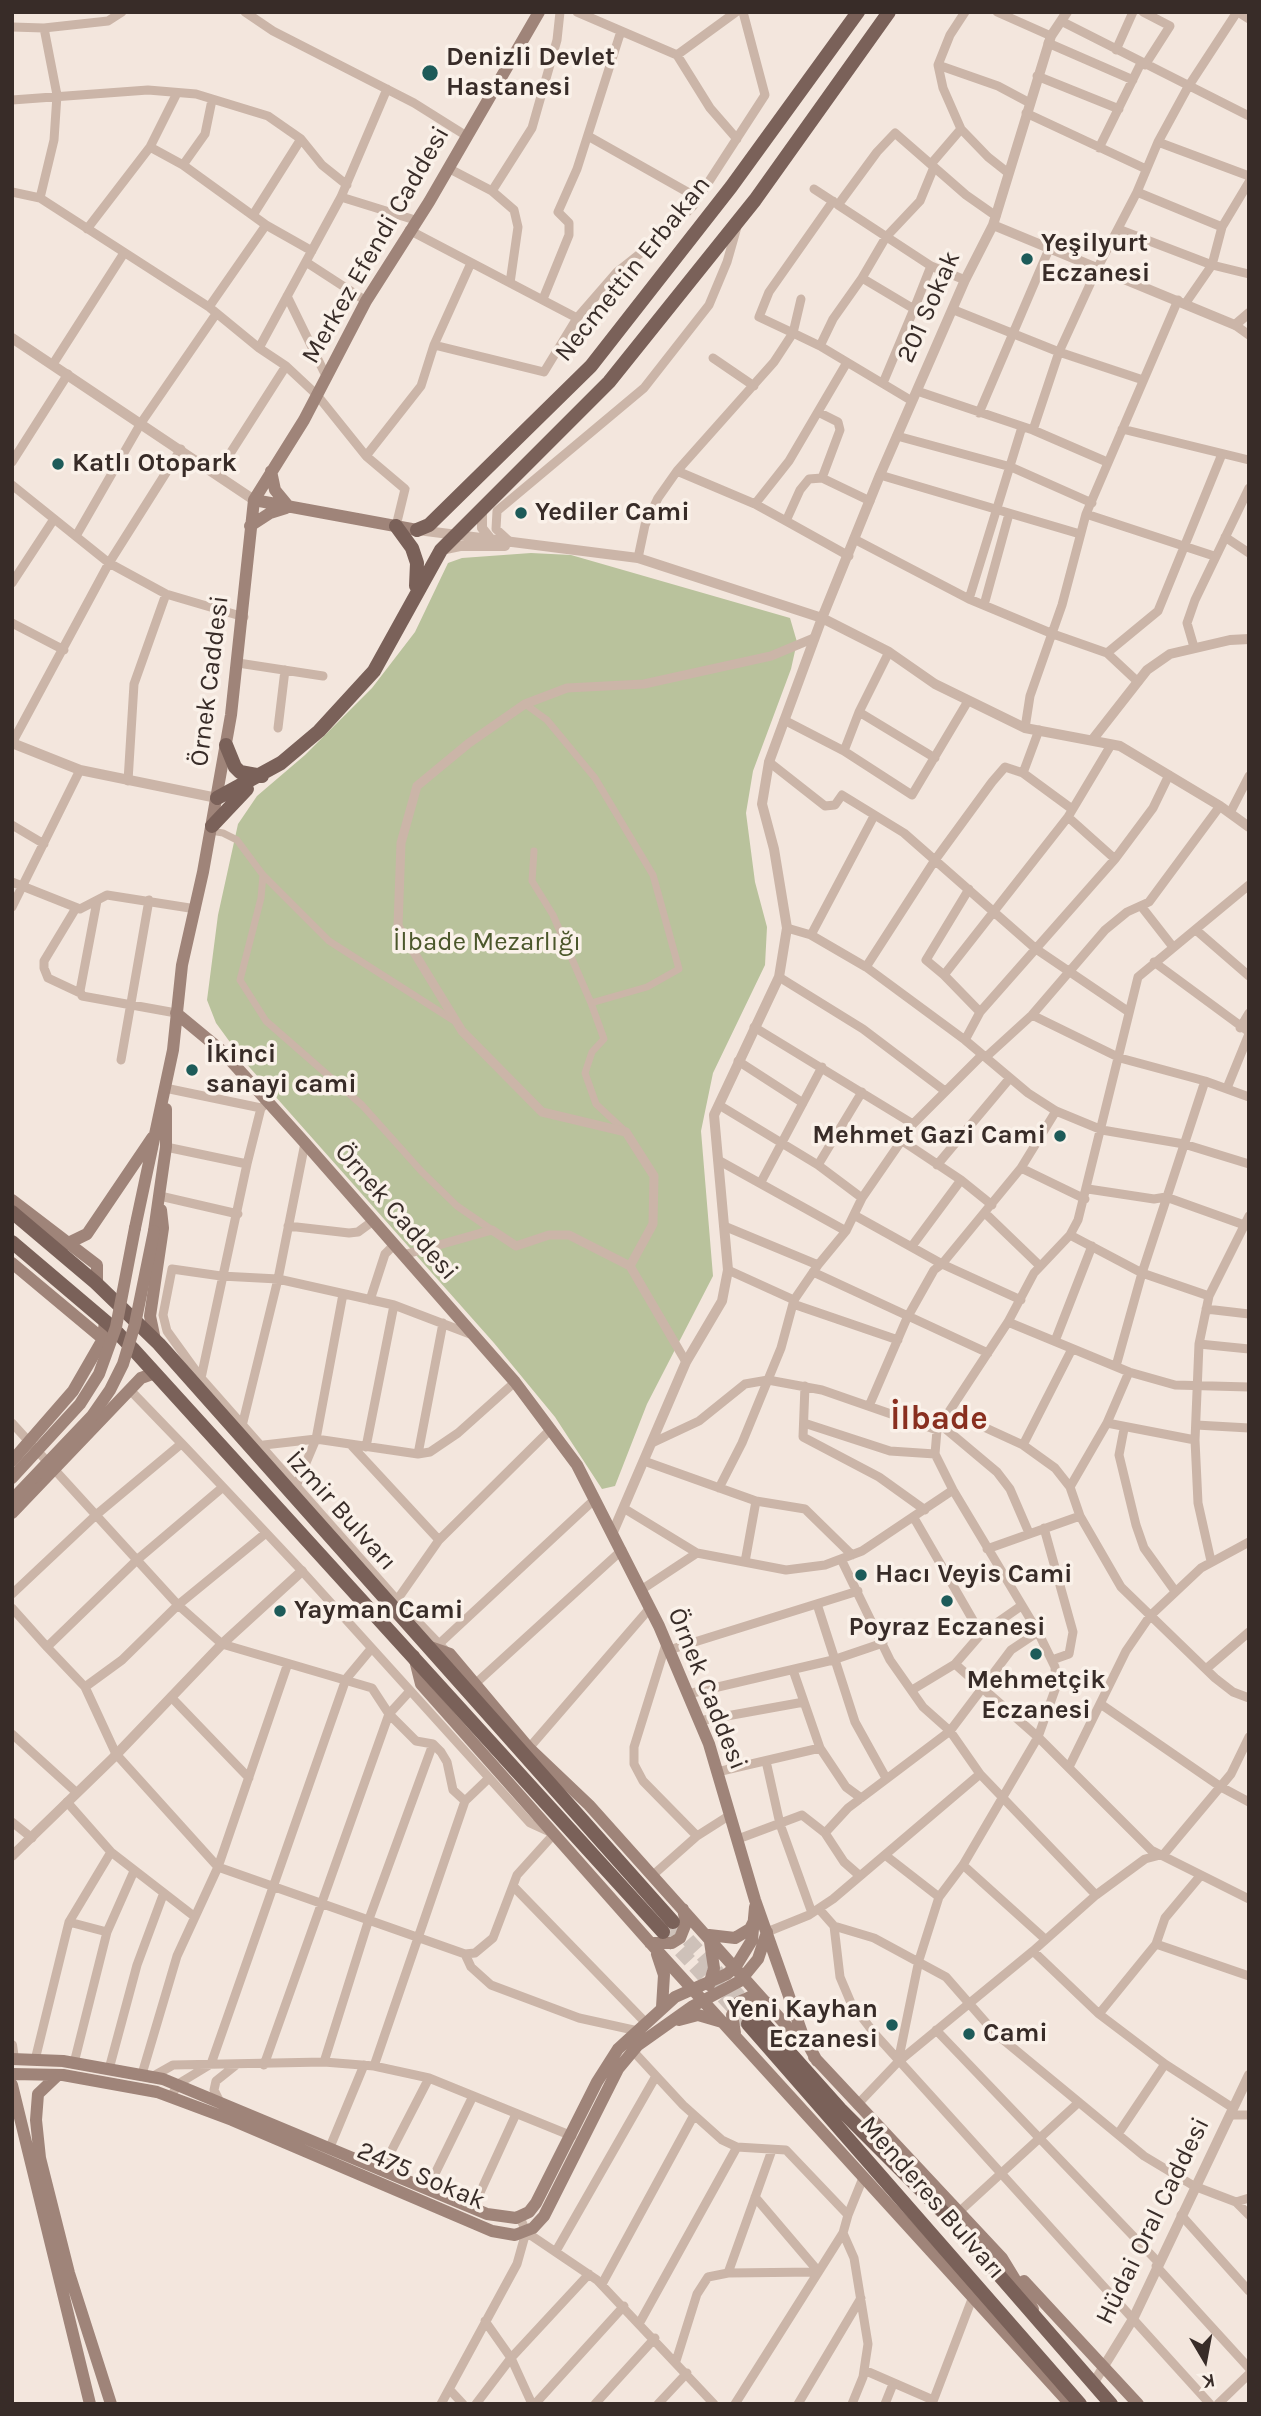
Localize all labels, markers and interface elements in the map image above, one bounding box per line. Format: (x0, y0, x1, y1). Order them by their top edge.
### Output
place label: Denizli Devlet Hastanesi (446, 42, 615, 104)
marker: Denizli Devlet Hastanesi (420, 63, 440, 83)
street label: Merkez Efendi Caddesi (295, 121, 457, 369)
street label: Necmettin Erbakan (549, 170, 717, 368)
place label: Yeşilyurt Eczanesi (1041, 228, 1150, 290)
street label: 201 Sokak (891, 246, 967, 368)
marker: Yeşilyurt Eczanesi (1019, 251, 1035, 267)
place label: Katlı Otopark (72, 448, 237, 480)
marker: Katlı Otopark (50, 456, 66, 472)
place label: Yediler Cami (535, 497, 690, 529)
marker: Yediler Cami (513, 505, 529, 521)
street label: Örnek Caddesi (184, 594, 236, 768)
park label: İlbade Mezarlığı (393, 927, 581, 959)
place label: İkinci sanayi cami (206, 1039, 357, 1100)
marker: İkinci sanayi cami (184, 1062, 200, 1078)
place label: Mehmet Gazi Cami (812, 1120, 1046, 1152)
marker: Mehmet Gazi Cami (1052, 1128, 1068, 1144)
street label: Örnek Caddesi (328, 1137, 464, 1287)
district label: İlbade (890, 1400, 988, 1440)
street label: İzmir Bulvarı (279, 1444, 403, 1578)
place label: Hacı Veyis Cami (875, 1559, 1073, 1591)
marker: Hacı Veyis Cami (853, 1567, 869, 1583)
marker: Poyraz Eczanesi (939, 1593, 955, 1609)
place label: Yayman Cami (294, 1595, 463, 1627)
marker: Yayman Cami (272, 1603, 288, 1619)
street label: Örnek Caddesi (660, 1603, 754, 1775)
place label: Poyraz Eczanesi (848, 1612, 1046, 1644)
marker: Mehmetçik Eczanesi (1028, 1646, 1044, 1662)
place label: Mehmetçik Eczanesi (966, 1665, 1106, 1726)
place label: Yeni Kayhan Eczanesi (727, 1994, 878, 2056)
marker: Yeni Kayhan Eczanesi (884, 2017, 900, 2033)
place label: Cami (983, 2018, 1048, 2050)
marker: Cami (961, 2026, 977, 2042)
street label: Menderes Bulvarı (853, 2110, 1011, 2286)
street label: Hüdai Oral Caddesi (1089, 2112, 1217, 2330)
street label: 2475 Sokak (352, 2135, 490, 2217)
north arrow (1170, 2325, 1240, 2395)
text: K (1201, 2369, 1217, 2393)

